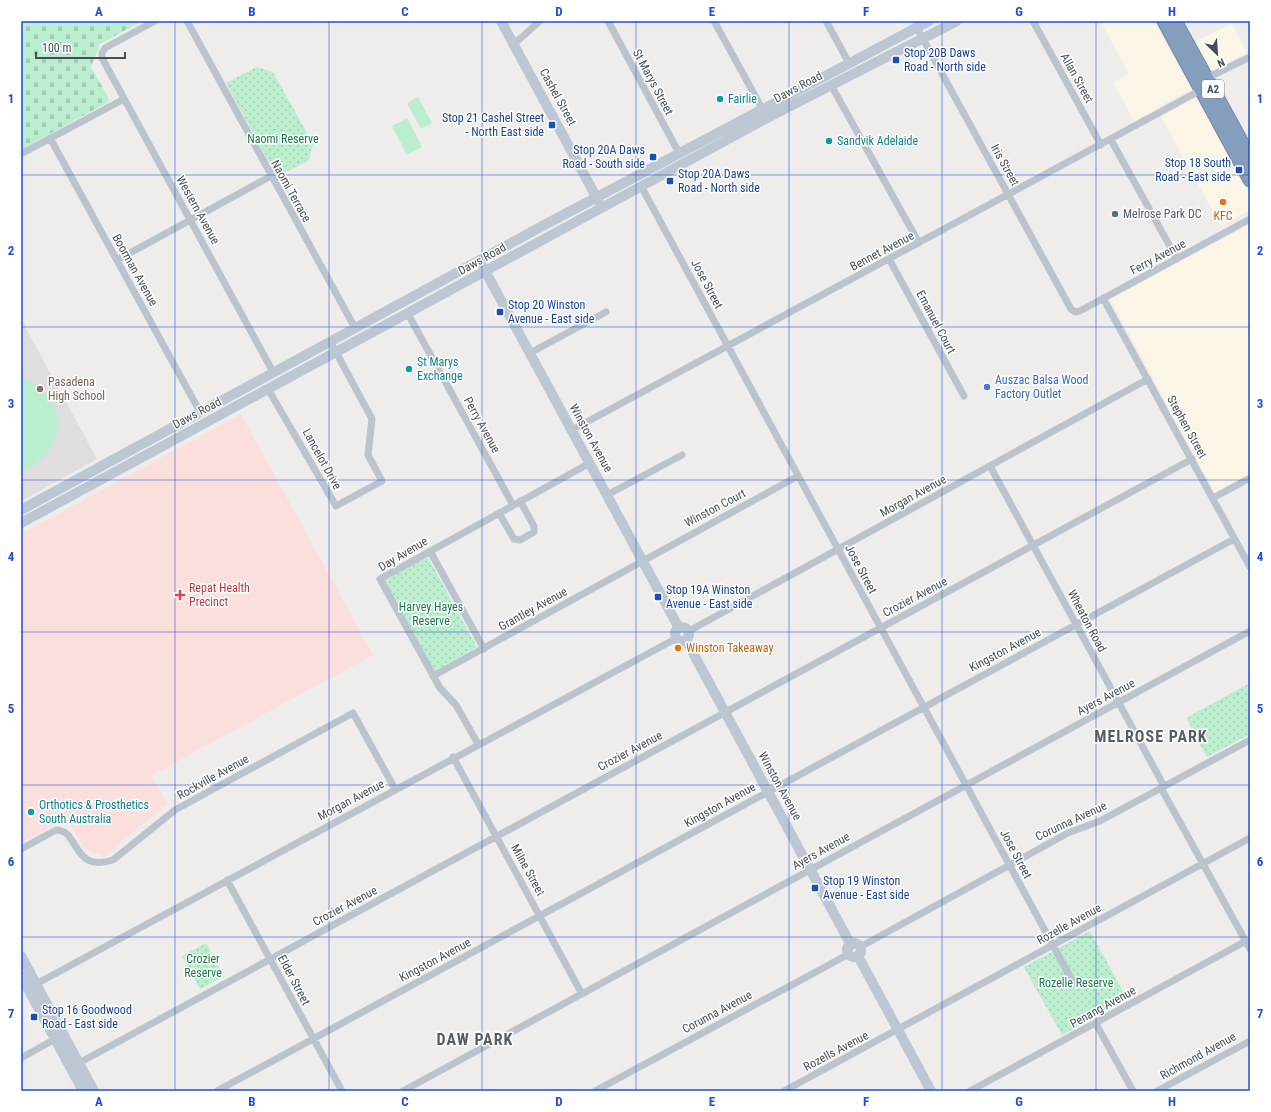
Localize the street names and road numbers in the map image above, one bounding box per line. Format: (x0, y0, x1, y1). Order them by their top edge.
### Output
street label: St Marys Street (630, 47, 676, 118)
street label: Allan Street (1058, 51, 1097, 106)
street label: Cashel Street (537, 66, 580, 128)
street label: Daws Road (771, 68, 825, 106)
road number: A2 (1202, 80, 1224, 98)
street label: Iris Street (988, 142, 1022, 189)
street label: Naomi Terrace (268, 158, 314, 225)
street label: Western Avenue (173, 173, 223, 247)
street label: Bennet Avenue (848, 228, 917, 274)
street label: Boorman Avenue (109, 232, 161, 309)
street label: Ferry Avenue (1128, 236, 1189, 277)
street label: Daws Road (456, 240, 508, 278)
street label: Jose Street (688, 257, 726, 311)
street label: Emanuel Court (913, 288, 959, 356)
street label: Stephen Street (1164, 393, 1210, 461)
street label: Daws Road (170, 394, 224, 432)
street label: Perry Avenue (461, 395, 503, 456)
street label: Winston Avenue (567, 401, 616, 475)
street label: Lancelot Drive (300, 426, 345, 492)
street label: Morgan Avenue (877, 472, 949, 520)
street label: Winston Court (682, 486, 748, 530)
street label: Day Avenue (376, 534, 430, 574)
street label: Jose Street (842, 542, 880, 596)
street label: Crozier Avenue (880, 574, 950, 620)
street label: Grantley Avenue (496, 584, 570, 634)
street label: Wheaton Road (1065, 588, 1109, 655)
street label: Kingston Avenue (967, 625, 1044, 675)
street label: Ayers Avenue (1075, 676, 1138, 718)
street label: Crozier Avenue (595, 728, 665, 774)
street label: Winston Avenue (756, 749, 805, 823)
street label: Rockville Avenue (175, 751, 252, 802)
street label: Morgan Avenue (315, 776, 387, 823)
street label: Kingston Avenue (682, 780, 758, 830)
street label: Corunna Avenue (1033, 798, 1109, 844)
street label: Jose Street (997, 827, 1035, 881)
street label: Ayers Avenue (790, 829, 853, 873)
street label: Milne Street (508, 842, 548, 899)
street label: Crozier Avenue (310, 883, 380, 929)
street label: Rozelle Avenue (1034, 900, 1104, 947)
street label: Kingston Avenue (397, 935, 474, 985)
street label: Elder Street (275, 953, 313, 1008)
street label: Penang Avenue (1068, 983, 1139, 1031)
street label: Corunna Avenue (680, 988, 755, 1036)
street label: Rozells Avenue (801, 1028, 871, 1074)
street label: Richmond Avenue (1158, 1029, 1239, 1083)

